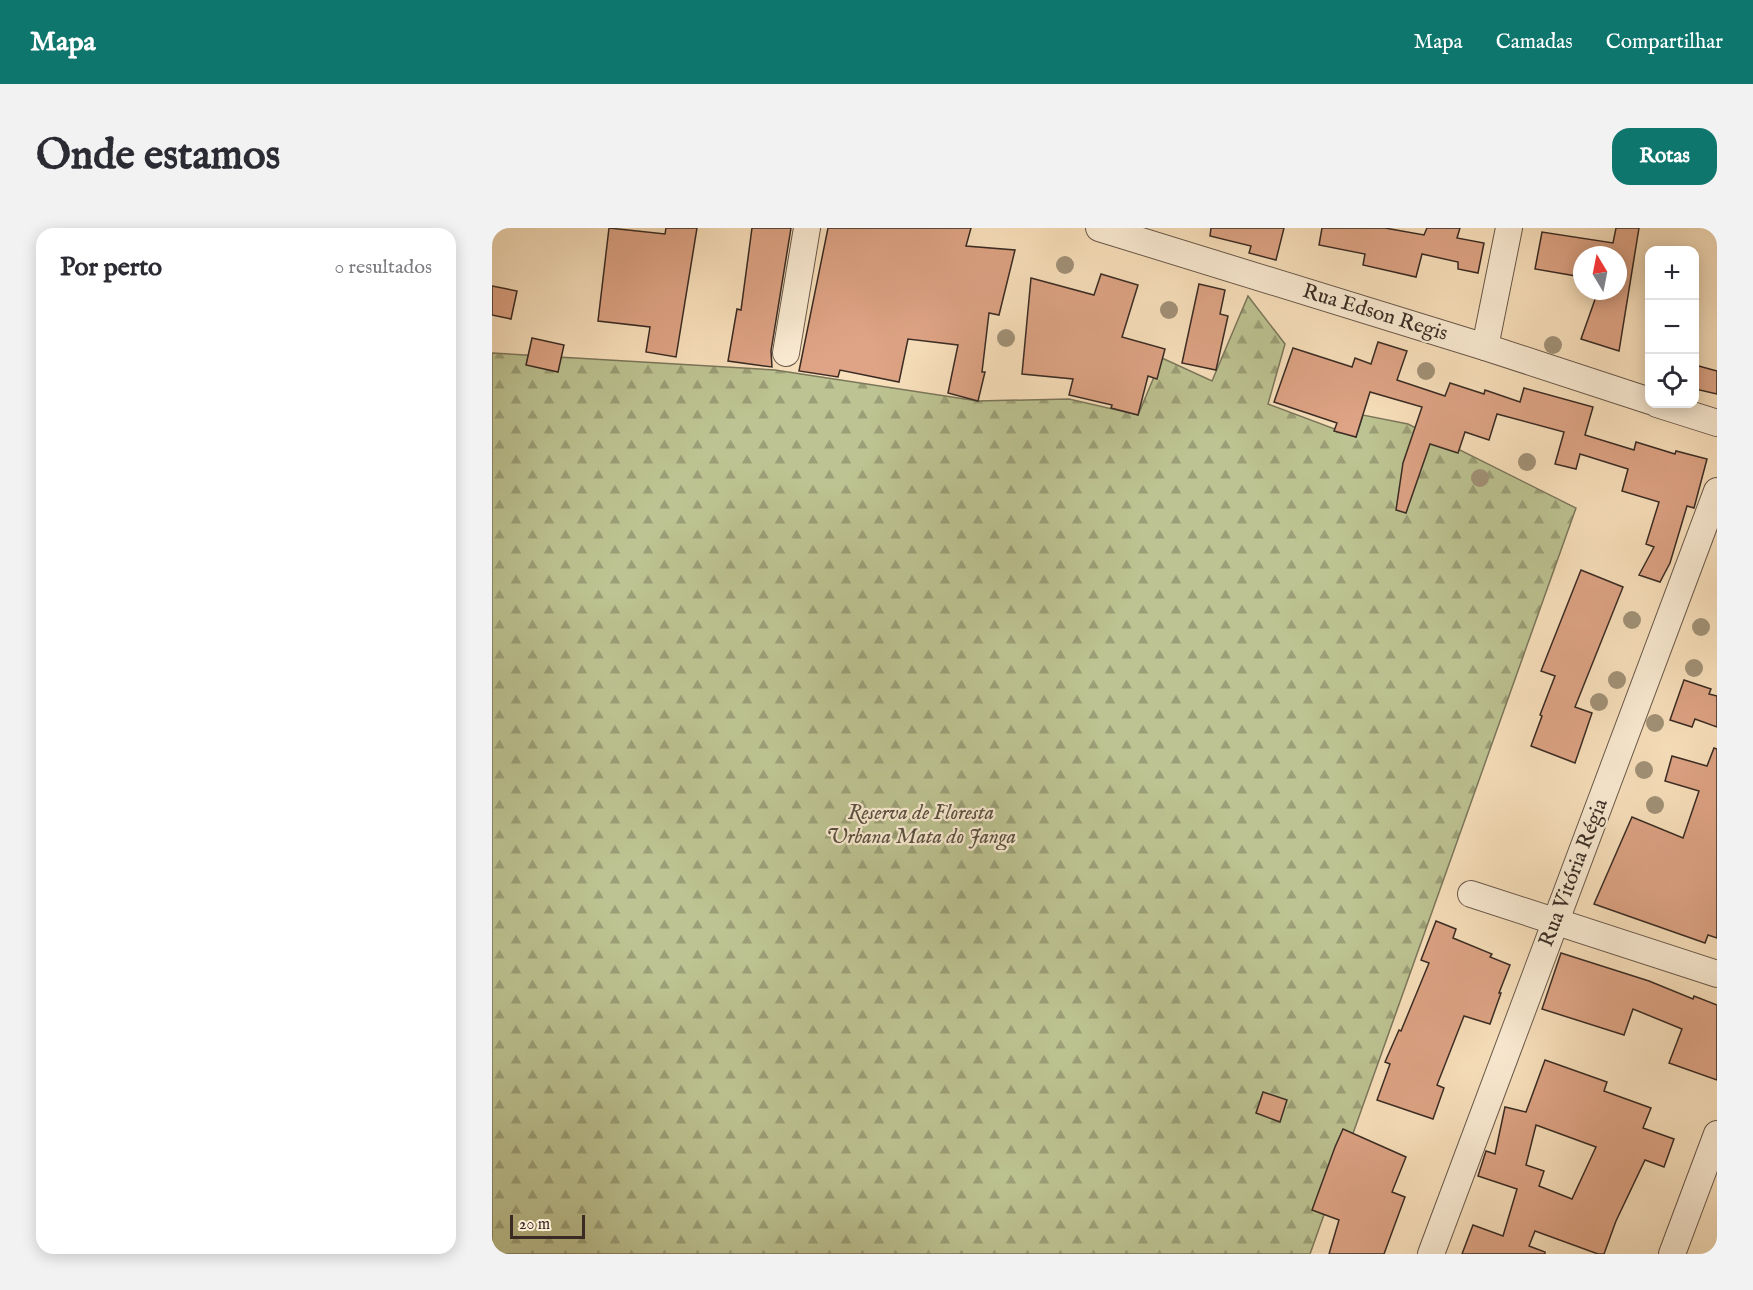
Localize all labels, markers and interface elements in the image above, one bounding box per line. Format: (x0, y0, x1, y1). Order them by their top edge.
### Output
text: Mapa (30, 25, 96, 60)
text: Mapa (1413, 29, 1463, 56)
text: Camadas (1496, 29, 1573, 56)
text: Compartilhar (1606, 29, 1723, 56)
button: Rotas (1612, 128, 1717, 185)
text: Onde estamos (36, 130, 280, 183)
north arrow (1573, 246, 1627, 300)
map controls (1645, 246, 1699, 408)
button: + (1645, 246, 1699, 300)
text: Por perto (60, 251, 162, 284)
text: 0 resultados (334, 255, 432, 280)
street label: Rua Edson Regis (1299, 278, 1451, 348)
button: − (1645, 300, 1699, 354)
button: locate (1645, 354, 1699, 408)
street label: Rua Vitória Régia (1533, 794, 1615, 951)
park label: Reserva de Floresta Urbana Mata do Janga (826, 800, 1016, 851)
scale bar (510, 1212, 585, 1240)
text: 20 m (519, 1215, 550, 1235)

